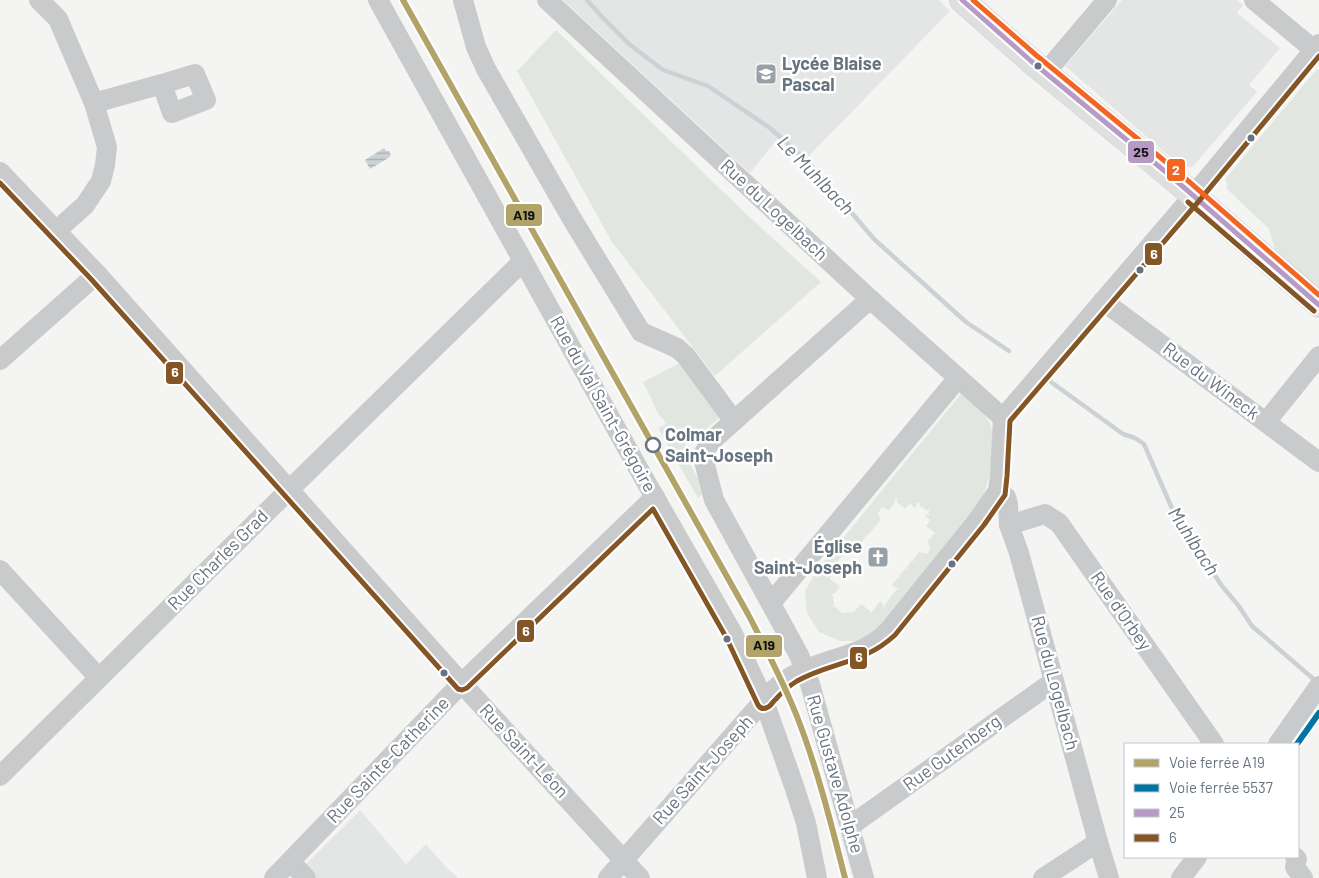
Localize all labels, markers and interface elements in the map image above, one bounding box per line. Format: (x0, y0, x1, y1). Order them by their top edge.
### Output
place label: Lycée Blaise Pascal (782, 52, 882, 95)
unlabelled marker (1033, 61, 1043, 71)
school or university icon: Lycée Blaise Pascal (754, 62, 778, 86)
water label: Le Muhlbach (773, 130, 860, 219)
unlabelled marker (1246, 133, 1256, 143)
line badge: 25 (1127, 140, 1155, 164)
text: 25 (1133, 143, 1149, 160)
street label: Rue du Logelbach (717, 154, 833, 265)
line badge: 2 (1166, 158, 1186, 182)
text: 2 (1172, 161, 1180, 178)
line badge: A19 (505, 203, 543, 227)
text: A19 (513, 206, 535, 223)
line badge: 6 (1144, 242, 1163, 266)
text: 6 (1150, 245, 1158, 262)
unlabelled marker (1135, 265, 1145, 275)
street label: Rue du Val Saint-Grégoire (546, 312, 662, 495)
street label: Rue du Wineck (1159, 337, 1264, 424)
line badge: 6 (165, 361, 184, 385)
text: 6 (171, 363, 179, 380)
place label: Colmar Saint-Joseph (665, 423, 773, 466)
marker: Colmar Saint-Joseph (645, 437, 661, 453)
water label: Muhlbach (1164, 502, 1225, 579)
street label: Rue Charles Grad (163, 505, 272, 614)
place label: Église Saint-Joseph (754, 535, 862, 578)
church icon: Église Saint-Joseph (866, 545, 890, 569)
unlabelled marker (947, 559, 957, 569)
street label: Rue d'Orbey (1087, 567, 1157, 654)
street label: Rue du Logelbach (1027, 613, 1085, 752)
line badge: 6 (516, 619, 535, 643)
text: 6 (522, 622, 530, 639)
unlabelled marker (722, 634, 732, 644)
line badge: A19 (745, 634, 783, 658)
text: A19 (753, 636, 775, 653)
line badge: 6 (849, 646, 868, 670)
text: 6 (855, 648, 863, 665)
unlabelled marker (439, 668, 449, 678)
street label: Rue Sainte-Catherine (321, 692, 453, 827)
street label: Rue Gustave Adolphe (803, 692, 869, 855)
street label: Rue Saint-Léon (476, 699, 574, 802)
street label: Rue Gutenberg (898, 709, 1005, 795)
street label: Rue Saint-Joseph (647, 710, 757, 828)
legend (1124, 743, 1299, 858)
text: Voie ferrée A19 (1169, 753, 1265, 771)
text: Voie ferrée 5537 (1169, 778, 1273, 796)
text: 25 (1169, 803, 1185, 821)
text: 6 (1169, 828, 1177, 846)

